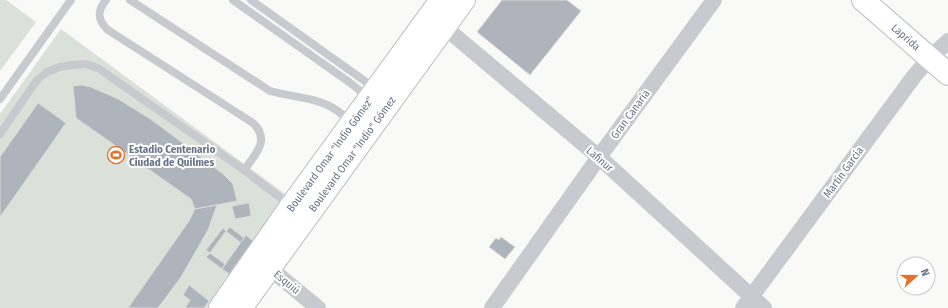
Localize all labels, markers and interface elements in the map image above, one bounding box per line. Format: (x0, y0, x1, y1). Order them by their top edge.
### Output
street label: Laprida (889, 21, 923, 53)
street label: Gran Canaria (608, 87, 653, 141)
street label: Boulevard Omar "Indio Gómez" (284, 94, 377, 215)
street label: Boulevard Omar "Indio" Gómez (306, 94, 399, 214)
place label: Estadio Centenario Ciudad de Quilmes (129, 143, 215, 169)
street label: Lafinur (584, 144, 616, 175)
street label: Martín García (821, 144, 866, 200)
sports icon: Estadio Centenario Ciudad de Quilmes (106, 145, 126, 165)
north arrow (896, 256, 936, 296)
text: N (918, 267, 932, 278)
street label: Esquiú (271, 268, 302, 297)

